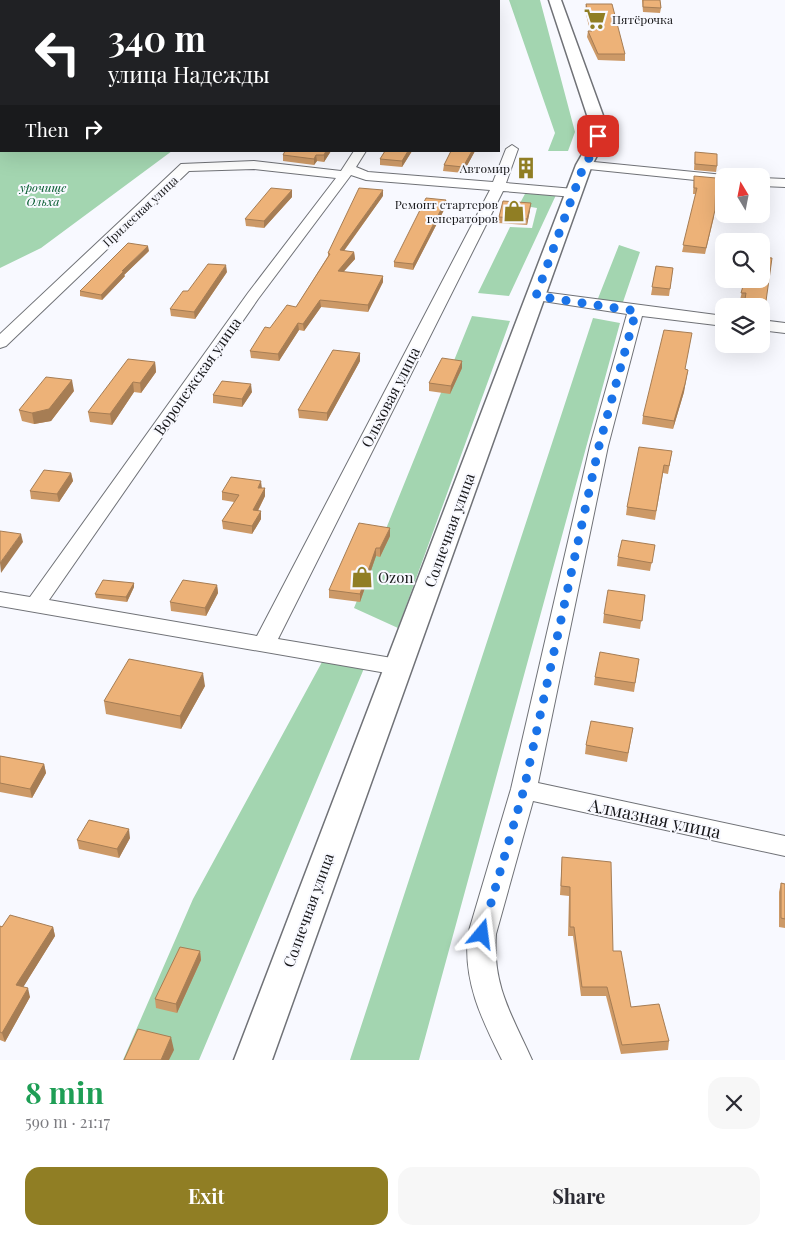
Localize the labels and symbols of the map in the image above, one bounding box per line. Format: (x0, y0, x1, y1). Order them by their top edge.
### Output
supermarket icon: Пятёрочка (582, 6, 608, 32)
place label: Пятёрочка (612, 11, 673, 27)
pin (577, 115, 619, 157)
building icon: Автомир (513, 155, 539, 181)
place label: Автомир (459, 160, 510, 176)
north arrow (715, 168, 770, 222)
street label: Прилесная улица (99, 172, 181, 250)
park label: урочище Ольха (19, 179, 66, 209)
place label: Ремонт стартеров генераторов (395, 196, 498, 226)
shop icon: Ремонт стартеров генераторов (501, 198, 527, 224)
street label: Воронежская улица (149, 313, 245, 439)
street label: Ольховая улица (356, 343, 424, 451)
street label: Солнечная улица (419, 470, 479, 590)
shop icon: Ozon (349, 564, 375, 590)
place label: Ozon (378, 567, 413, 587)
street label: Алмазная улица (586, 792, 723, 844)
street label: Солнечная улица (278, 850, 338, 970)
position arrow (455, 907, 507, 959)

